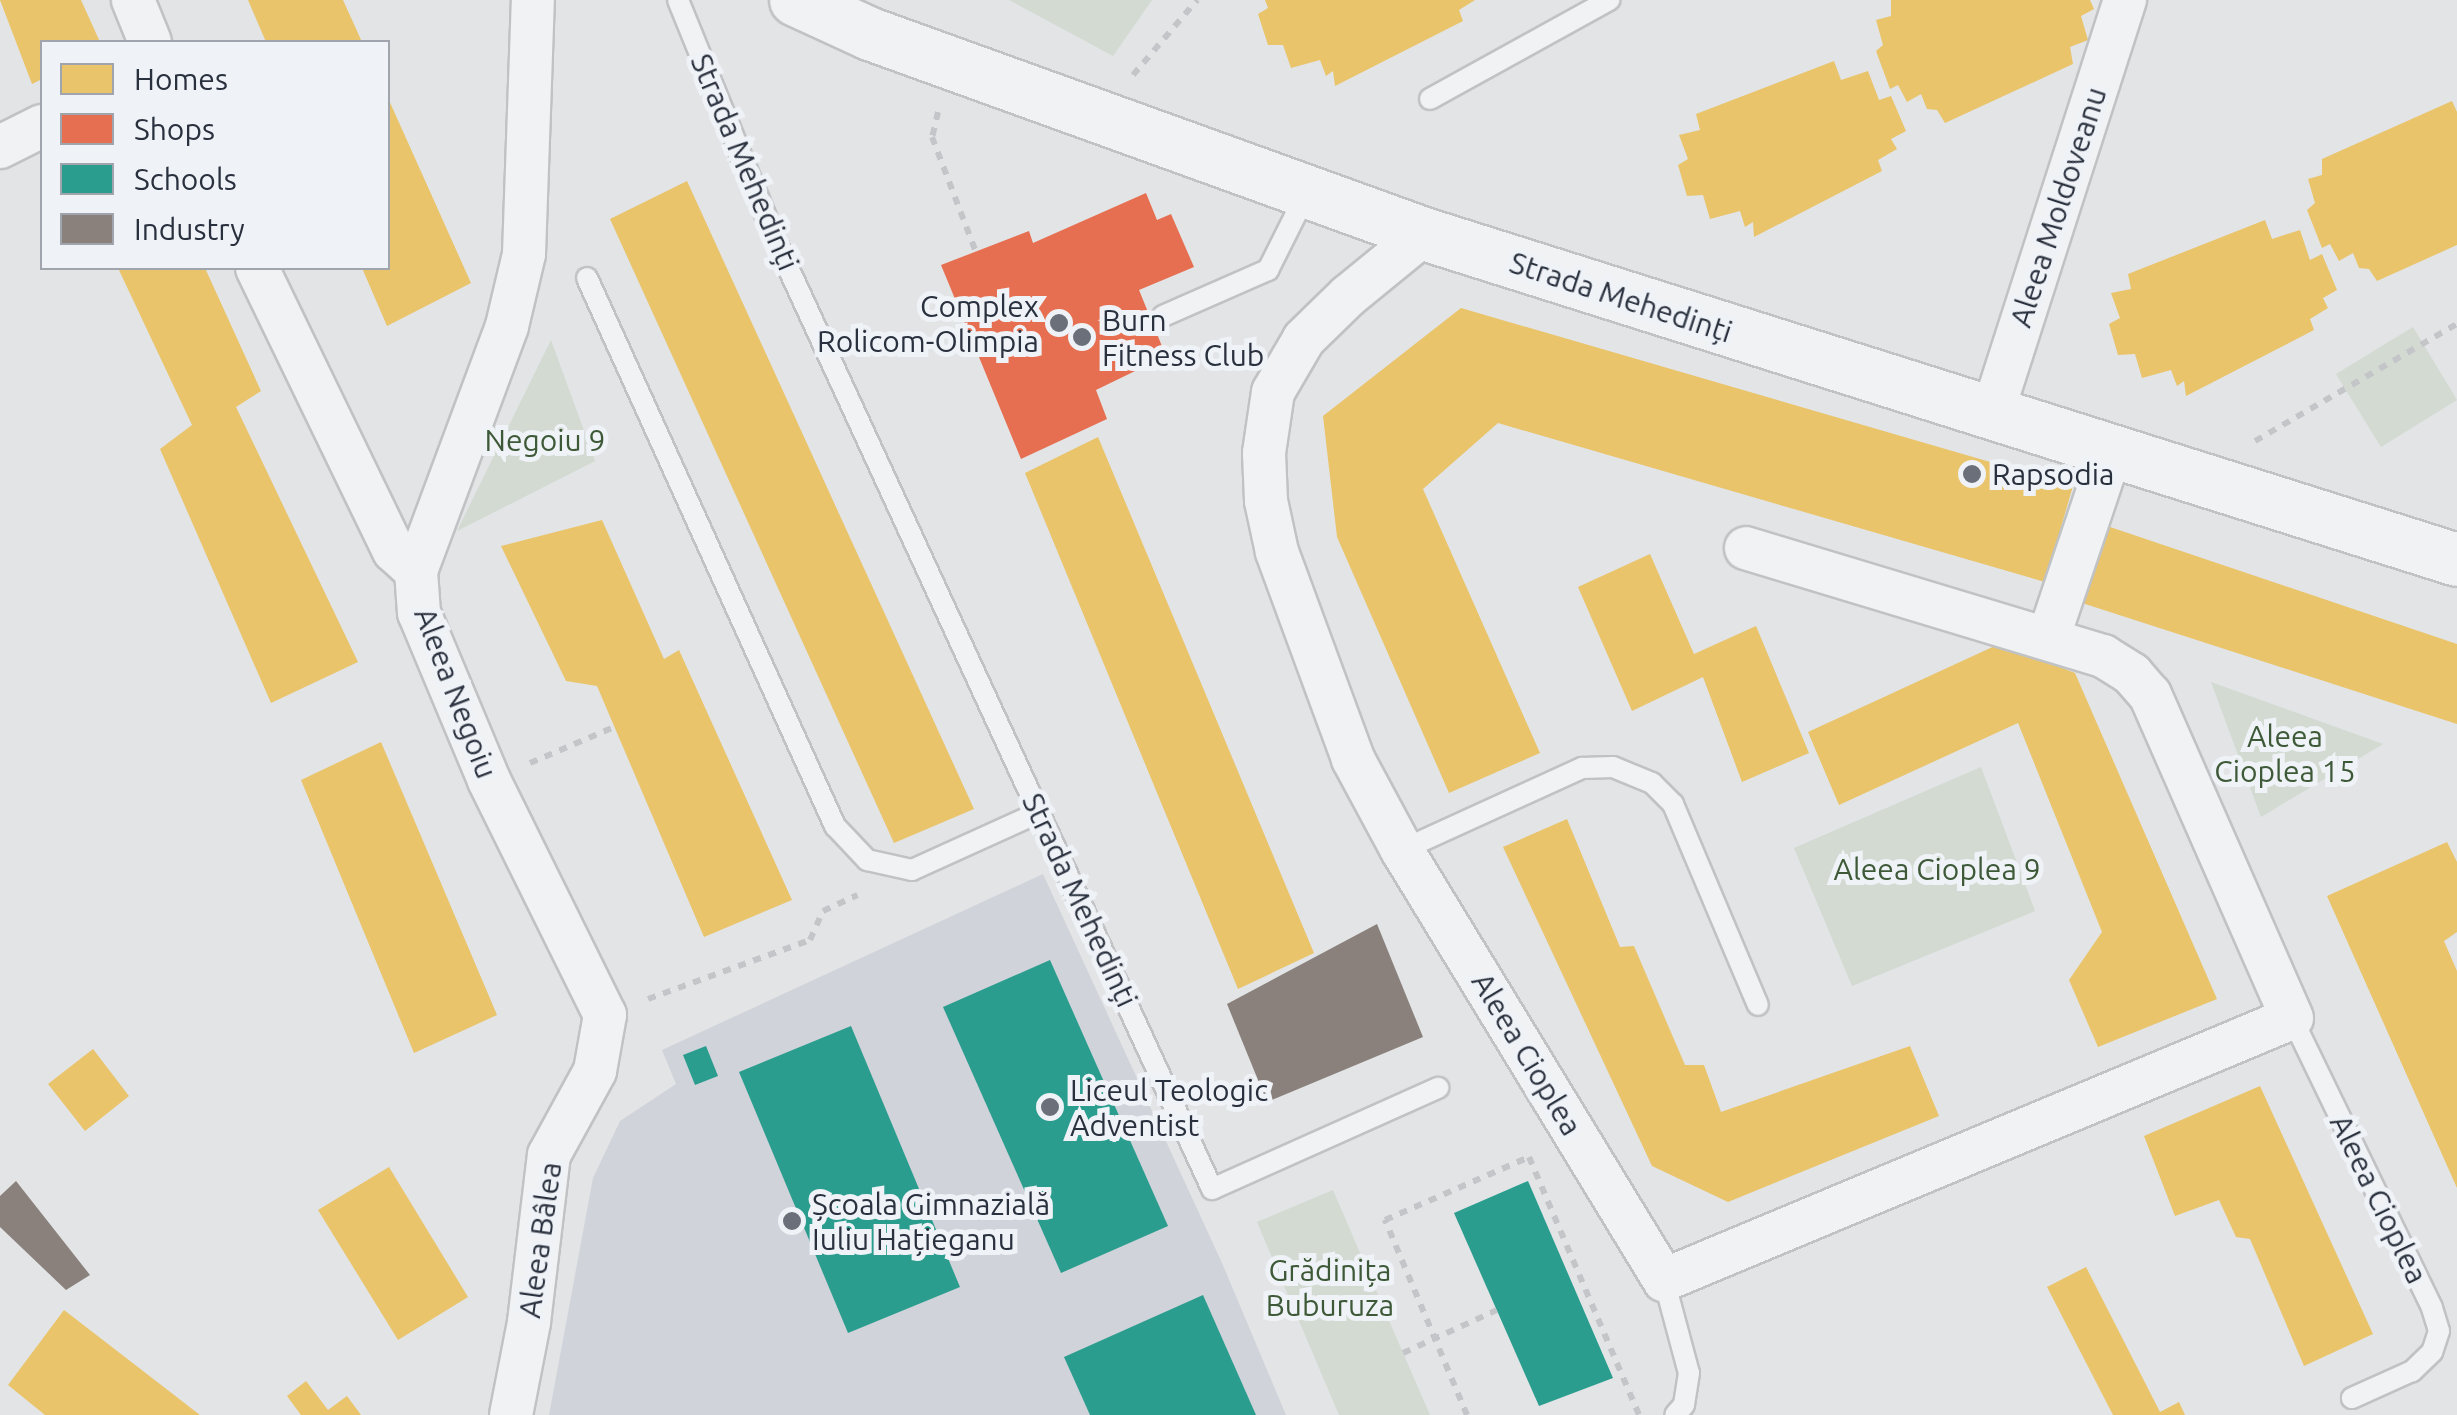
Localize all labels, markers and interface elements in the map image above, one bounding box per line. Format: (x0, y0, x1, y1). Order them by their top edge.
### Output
legend (40, 40, 390, 270)
street label: Strada Mehedinți (683, 48, 807, 276)
text: Homes (134, 62, 228, 96)
street label: Aleea Moldoveanu (2002, 83, 2114, 331)
text: Shops (134, 112, 215, 146)
text: Schools (134, 162, 237, 196)
text: Industry (134, 212, 245, 246)
street label: Strada Mehedinți (1505, 244, 1737, 350)
place label: Complex Rolicom-Olimpia (817, 288, 1039, 358)
place label: Burn Fitness Club (1102, 302, 1264, 372)
marker: Complex Rolicom-Olimpia (1048, 312, 1070, 334)
marker: Burn Fitness Club (1071, 326, 1093, 348)
park label: Negoiu 9 (485, 422, 605, 458)
place label: Rapsodia (1992, 456, 2114, 492)
marker: Rapsodia (1961, 463, 1983, 485)
street label: Aleea Negoiu (407, 603, 505, 783)
park label: Aleea Cioplea 15 (2214, 718, 2356, 788)
street label: Strada Mehedinți (1015, 787, 1145, 1013)
park label: Aleea Cioplea 9 (1833, 851, 2041, 887)
street label: Aleea Cioplea (1464, 966, 1590, 1142)
place label: Liceul Teologic Adventist (1070, 1072, 1268, 1142)
marker: Liceul Teologic Adventist (1039, 1096, 1061, 1118)
street label: Aleea Cioplea (2323, 1109, 2435, 1289)
street label: Aleea Bâlea (511, 1160, 569, 1320)
place label: Școala Gimnazială Iuliu Hațieganu (812, 1186, 1050, 1256)
marker: Școala Gimnazială Iuliu Hațieganu (781, 1210, 803, 1232)
park label: Grădinița Buburuza (1266, 1252, 1394, 1322)

